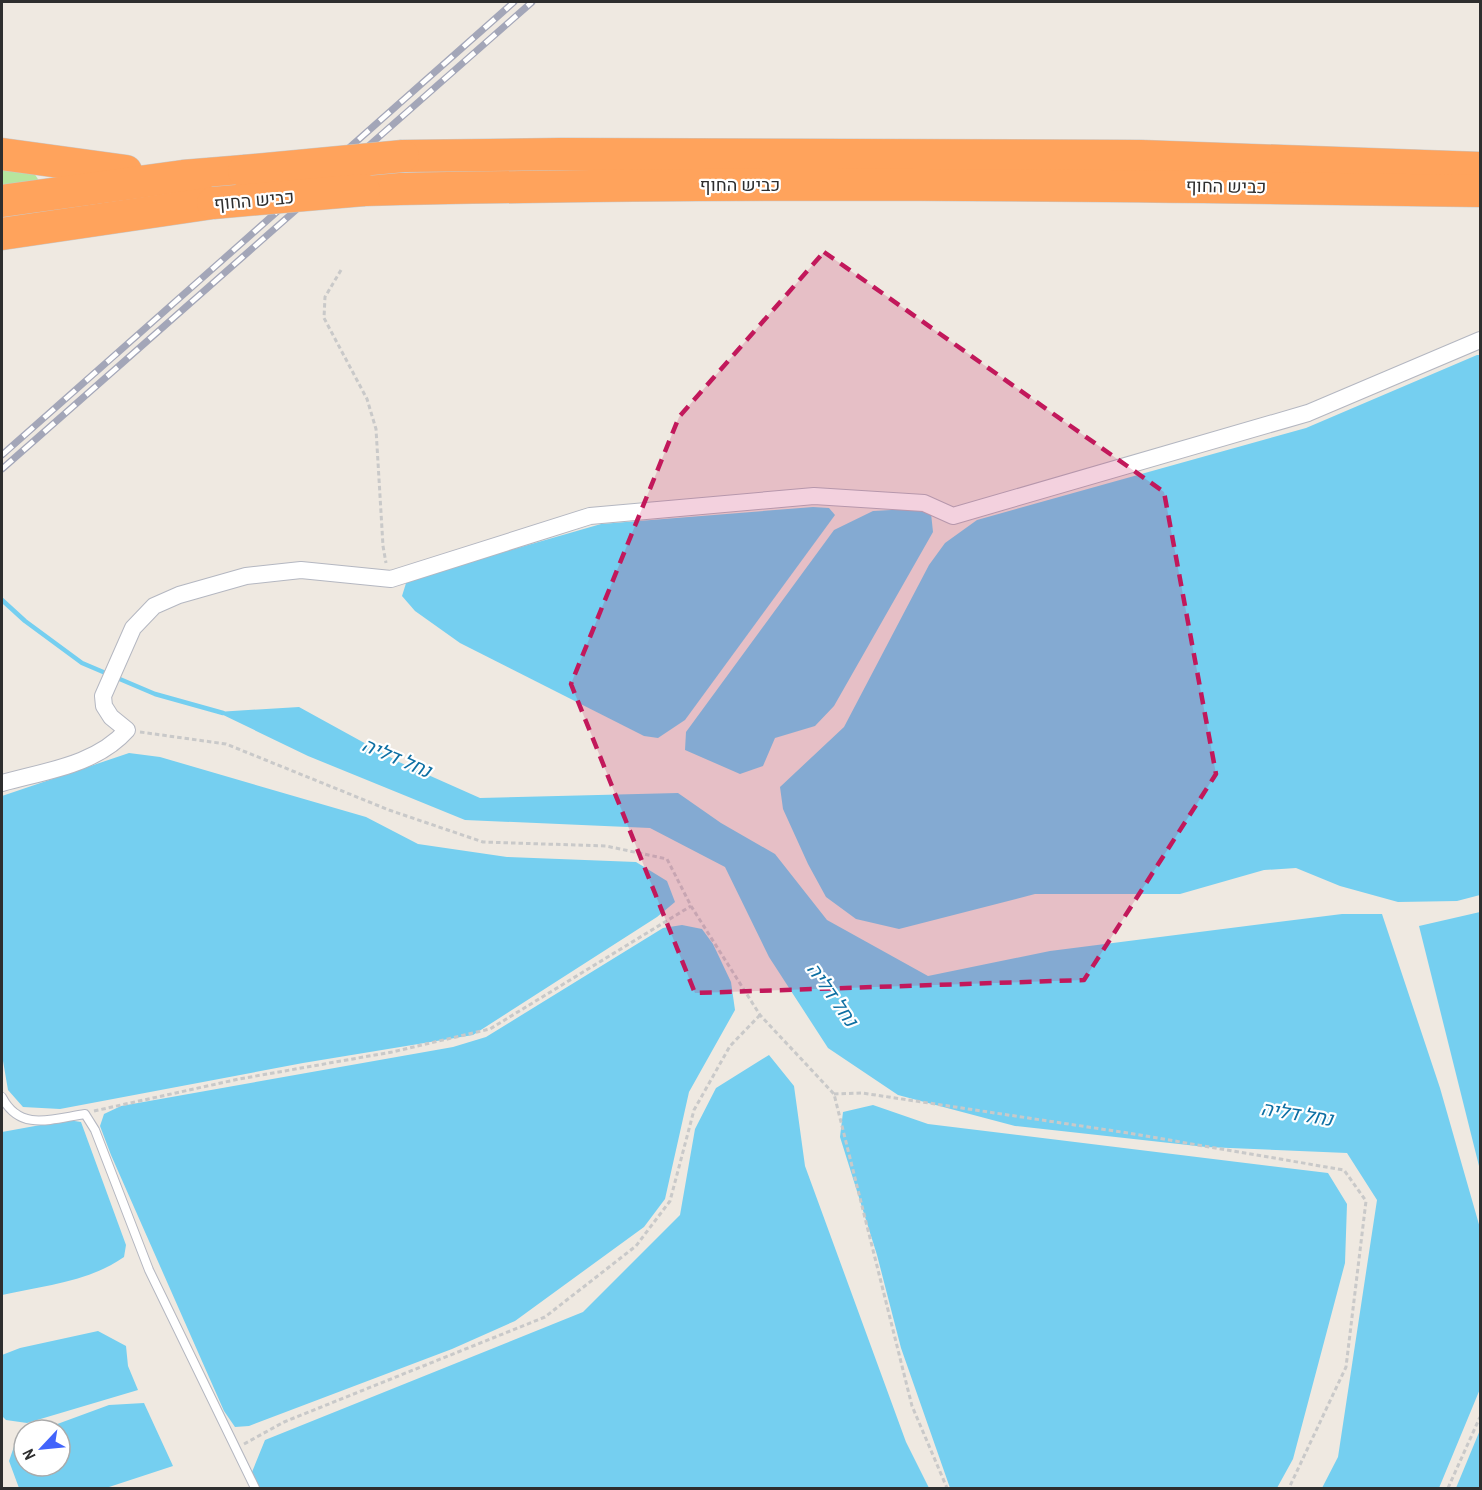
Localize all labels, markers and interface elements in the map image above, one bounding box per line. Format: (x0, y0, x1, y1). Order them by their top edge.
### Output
street label: כביש החוף (700, 172, 780, 197)
street label: כביש החוף (1186, 173, 1266, 199)
street label: כביש החוף (213, 184, 295, 216)
water label: נחל דליה (358, 730, 437, 784)
water label: נחל דליה (801, 956, 866, 1033)
water label: נחל דליה (1259, 1094, 1337, 1132)
north arrow (12, 1418, 72, 1478)
text: N (17, 1445, 40, 1464)

